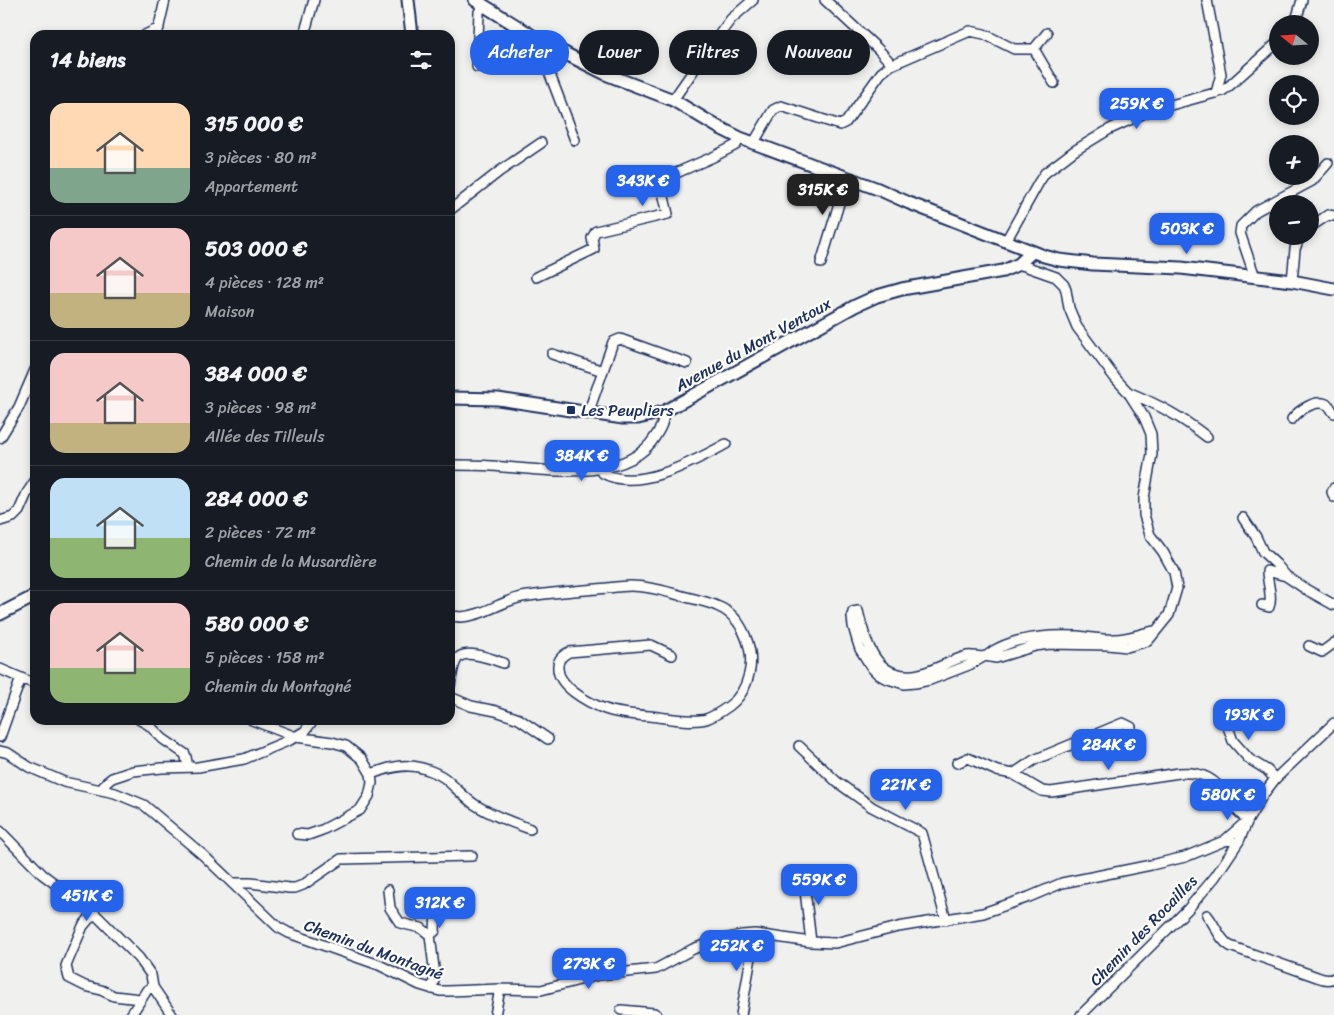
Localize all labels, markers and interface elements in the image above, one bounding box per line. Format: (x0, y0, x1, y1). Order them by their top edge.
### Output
north arrow (1269, 15, 1319, 65)
map controls (1269, 15, 1319, 245)
chip: Acheter (470, 30, 569, 75)
chip: Louer (579, 30, 659, 75)
chip: Filtres (669, 30, 757, 75)
chip: Nouveau (767, 30, 870, 75)
text: 14 biens (50, 41, 126, 79)
icon: filters (407, 46, 435, 74)
button: locate (1269, 75, 1319, 125)
pin: 259K € (1096, 88, 1178, 130)
text: 259K € (1110, 89, 1164, 118)
text: 315 000 € (205, 105, 303, 143)
icon: home (90, 123, 150, 183)
button: + (1269, 135, 1319, 185)
text: 3 pièces · 80 m² (205, 143, 317, 172)
pin: 343K € (602, 164, 684, 207)
text: 343K € (617, 166, 669, 195)
text: Appartement (205, 172, 298, 201)
pin: 315K € (782, 174, 864, 216)
text: 315K € (798, 175, 848, 204)
button: − (1269, 195, 1319, 245)
pin: 503K € (1146, 212, 1228, 255)
text: 503K € (1160, 214, 1214, 243)
text: 503 000 € (205, 230, 307, 268)
icon: home (90, 248, 150, 308)
text: 4 pièces · 128 m² (205, 268, 324, 297)
street label: Avenue du Mont Ventoux (669, 289, 838, 400)
text: Maison (205, 297, 254, 326)
text: 384 000 € (205, 355, 307, 393)
icon: home (90, 373, 150, 433)
text: 3 pièces · 98 m² (205, 393, 317, 422)
place label: Les Peupliers (581, 396, 675, 425)
marker: Les Peupliers (565, 404, 577, 416)
text: Allée des Tilleuls (205, 422, 325, 451)
pin: 384K € (541, 440, 623, 482)
text: 384K € (556, 441, 608, 470)
text: 284 000 € (205, 480, 308, 518)
icon: home (90, 498, 150, 558)
text: 2 pièces · 72 m² (205, 518, 316, 547)
text: Chemin de la Musardière (205, 547, 377, 576)
text: 580 000 € (205, 605, 308, 643)
icon: home (90, 623, 150, 683)
text: 5 pièces · 158 m² (205, 643, 324, 672)
text: Chemin du Montagné (205, 672, 352, 701)
pin: 193K € (1208, 698, 1290, 741)
text: 193K € (1224, 700, 1274, 729)
pin: 284K € (1068, 728, 1150, 771)
text: 284K € (1082, 730, 1136, 759)
pin: 221K € (865, 768, 947, 811)
text: 221K € (881, 770, 931, 799)
pin: 580K € (1187, 778, 1269, 821)
text: 580K € (1201, 780, 1255, 809)
pin: 559K € (778, 864, 860, 906)
text: 559K € (792, 865, 846, 894)
street label: Chemin des Rocailles (1082, 867, 1205, 993)
pin: 451K € (46, 880, 128, 922)
text: 451K € (61, 881, 113, 910)
pin: 312K € (399, 886, 481, 929)
text: 312K € (415, 888, 465, 917)
street label: Chemin du Montagné (300, 911, 448, 988)
pin: 252K € (696, 930, 778, 972)
text: 252K € (711, 931, 763, 960)
pin: 273K € (548, 948, 630, 990)
text: 273K € (563, 949, 615, 978)

